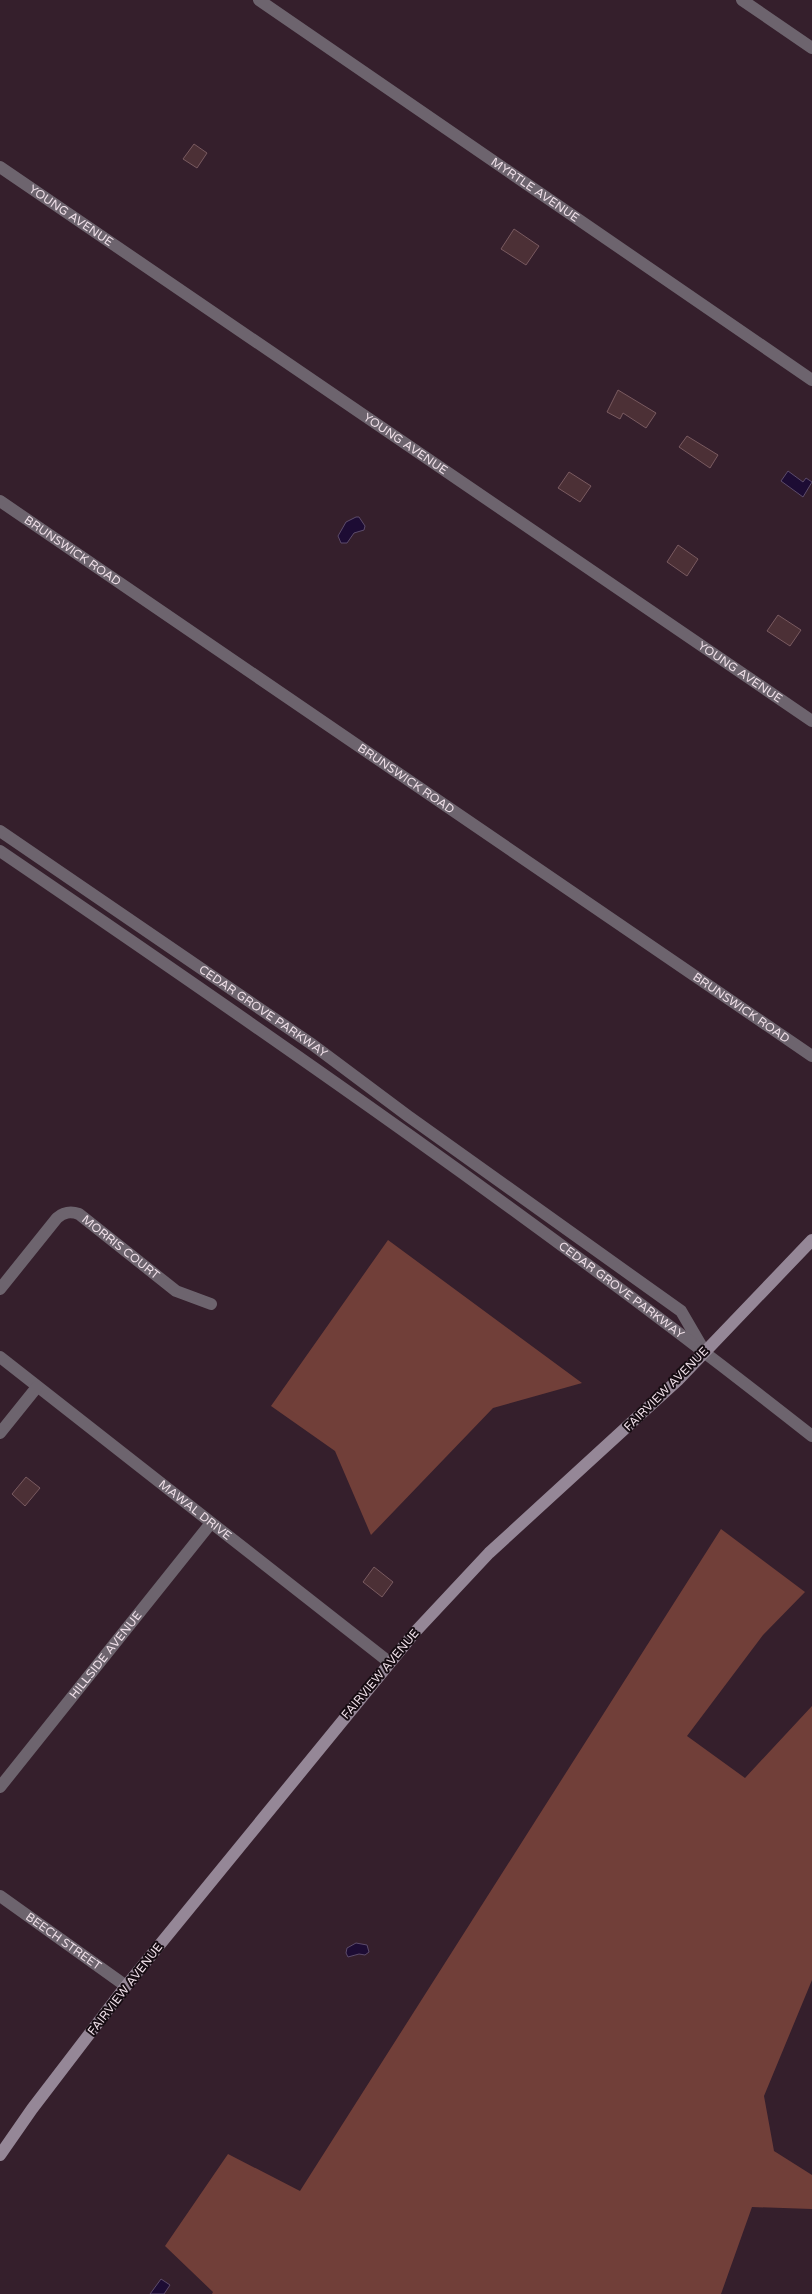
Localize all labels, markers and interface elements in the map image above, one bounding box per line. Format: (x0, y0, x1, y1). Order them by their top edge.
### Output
street label: MYRTLE AVENUE (488, 155, 582, 225)
street label: YOUNG AVENUE (26, 182, 116, 249)
street label: YOUNG AVENUE (361, 410, 451, 478)
street label: BRUNSWICK ROAD (22, 513, 124, 589)
street label: YOUNG AVENUE (695, 638, 785, 706)
street label: BRUNSWICK ROAD (355, 741, 457, 817)
street label: CEDAR GROVE PARKWAY (196, 962, 331, 1061)
street label: BRUNSWICK ROAD (690, 970, 792, 1046)
street label: MORRIS COURT (79, 1212, 163, 1283)
street label: CEDAR GROVE PARKWAY (556, 1239, 687, 1342)
street label: FAIRVIEW AVENUE (621, 1344, 711, 1434)
street label: MAWAL DRIVE (156, 1477, 235, 1543)
street label: HILLSIDE AVENUE (66, 1608, 145, 1701)
street label: FAIRVIEW AVENUE (338, 1626, 422, 1722)
street label: BEECH STREET (23, 1910, 105, 1973)
street label: FAIRVIEW AVENUE (85, 1940, 166, 2038)

